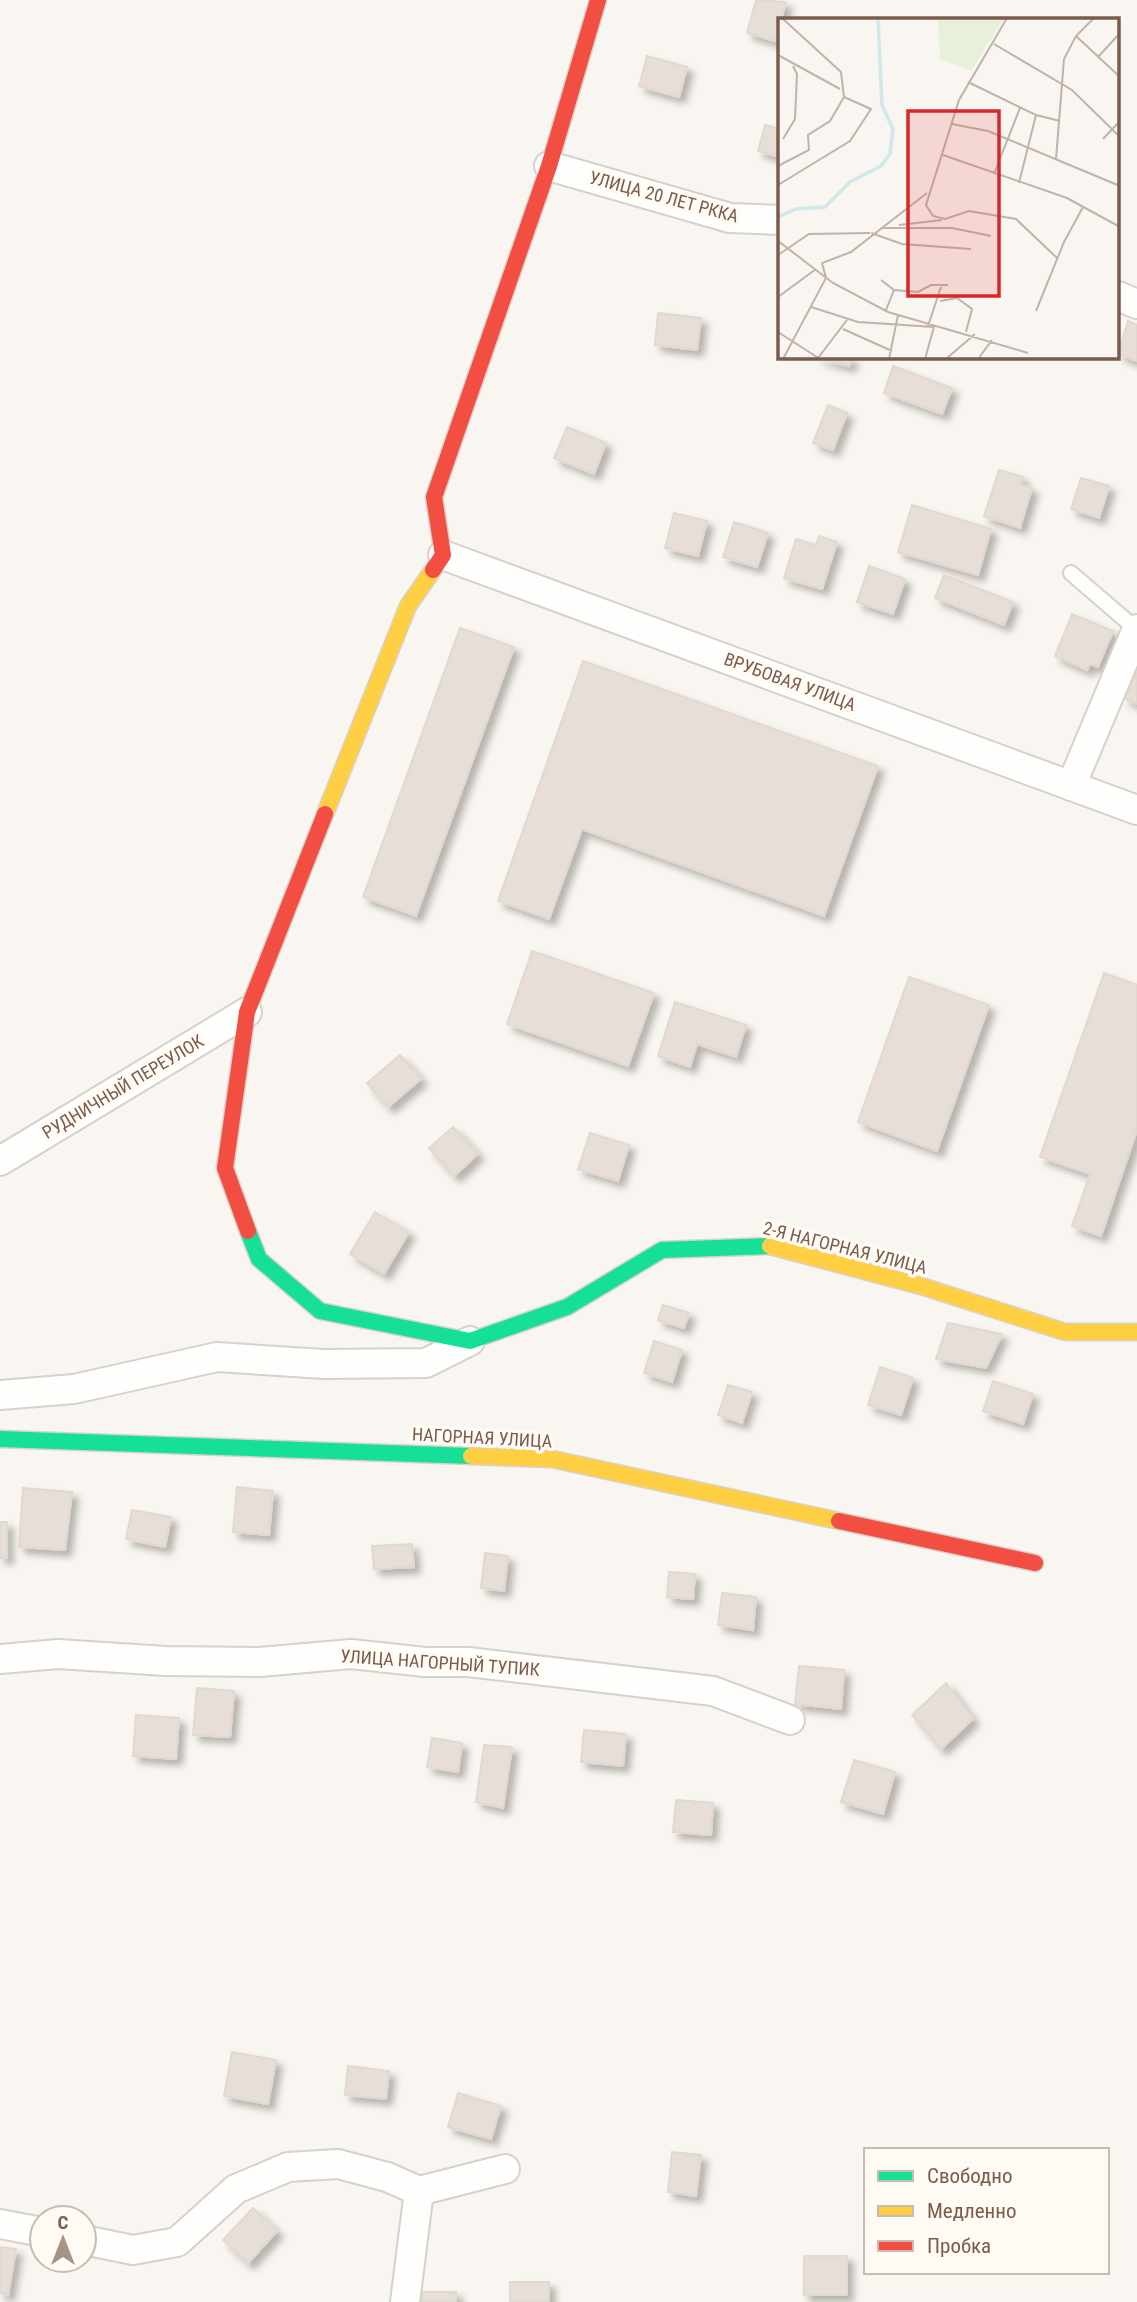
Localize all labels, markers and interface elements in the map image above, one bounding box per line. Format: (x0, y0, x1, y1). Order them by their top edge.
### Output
inset map (778, 18, 1120, 359)
street label: УЛИЦА 20 ЛЕТ РККА (587, 166, 742, 227)
street label: ВРУБОВАЯ УЛИЦА (721, 648, 859, 715)
street label: РУДНИЧНЫЙ ПЕРЕУЛОК (38, 1030, 207, 1143)
street label: 2-Я НАГОРНАЯ УЛИЦА (761, 1217, 930, 1278)
street label: НАГОРНАЯ УЛИЦА (411, 1423, 553, 1452)
street label: УЛИЦА НАГОРНЫЙ ТУПИК (340, 1645, 540, 1680)
legend (864, 2148, 1109, 2274)
text: Свободно (927, 2164, 1013, 2188)
text: Медленно (927, 2199, 1016, 2223)
north arrow (28, 2204, 98, 2274)
text: С (58, 2211, 69, 2234)
text: Пробка (927, 2234, 991, 2258)

